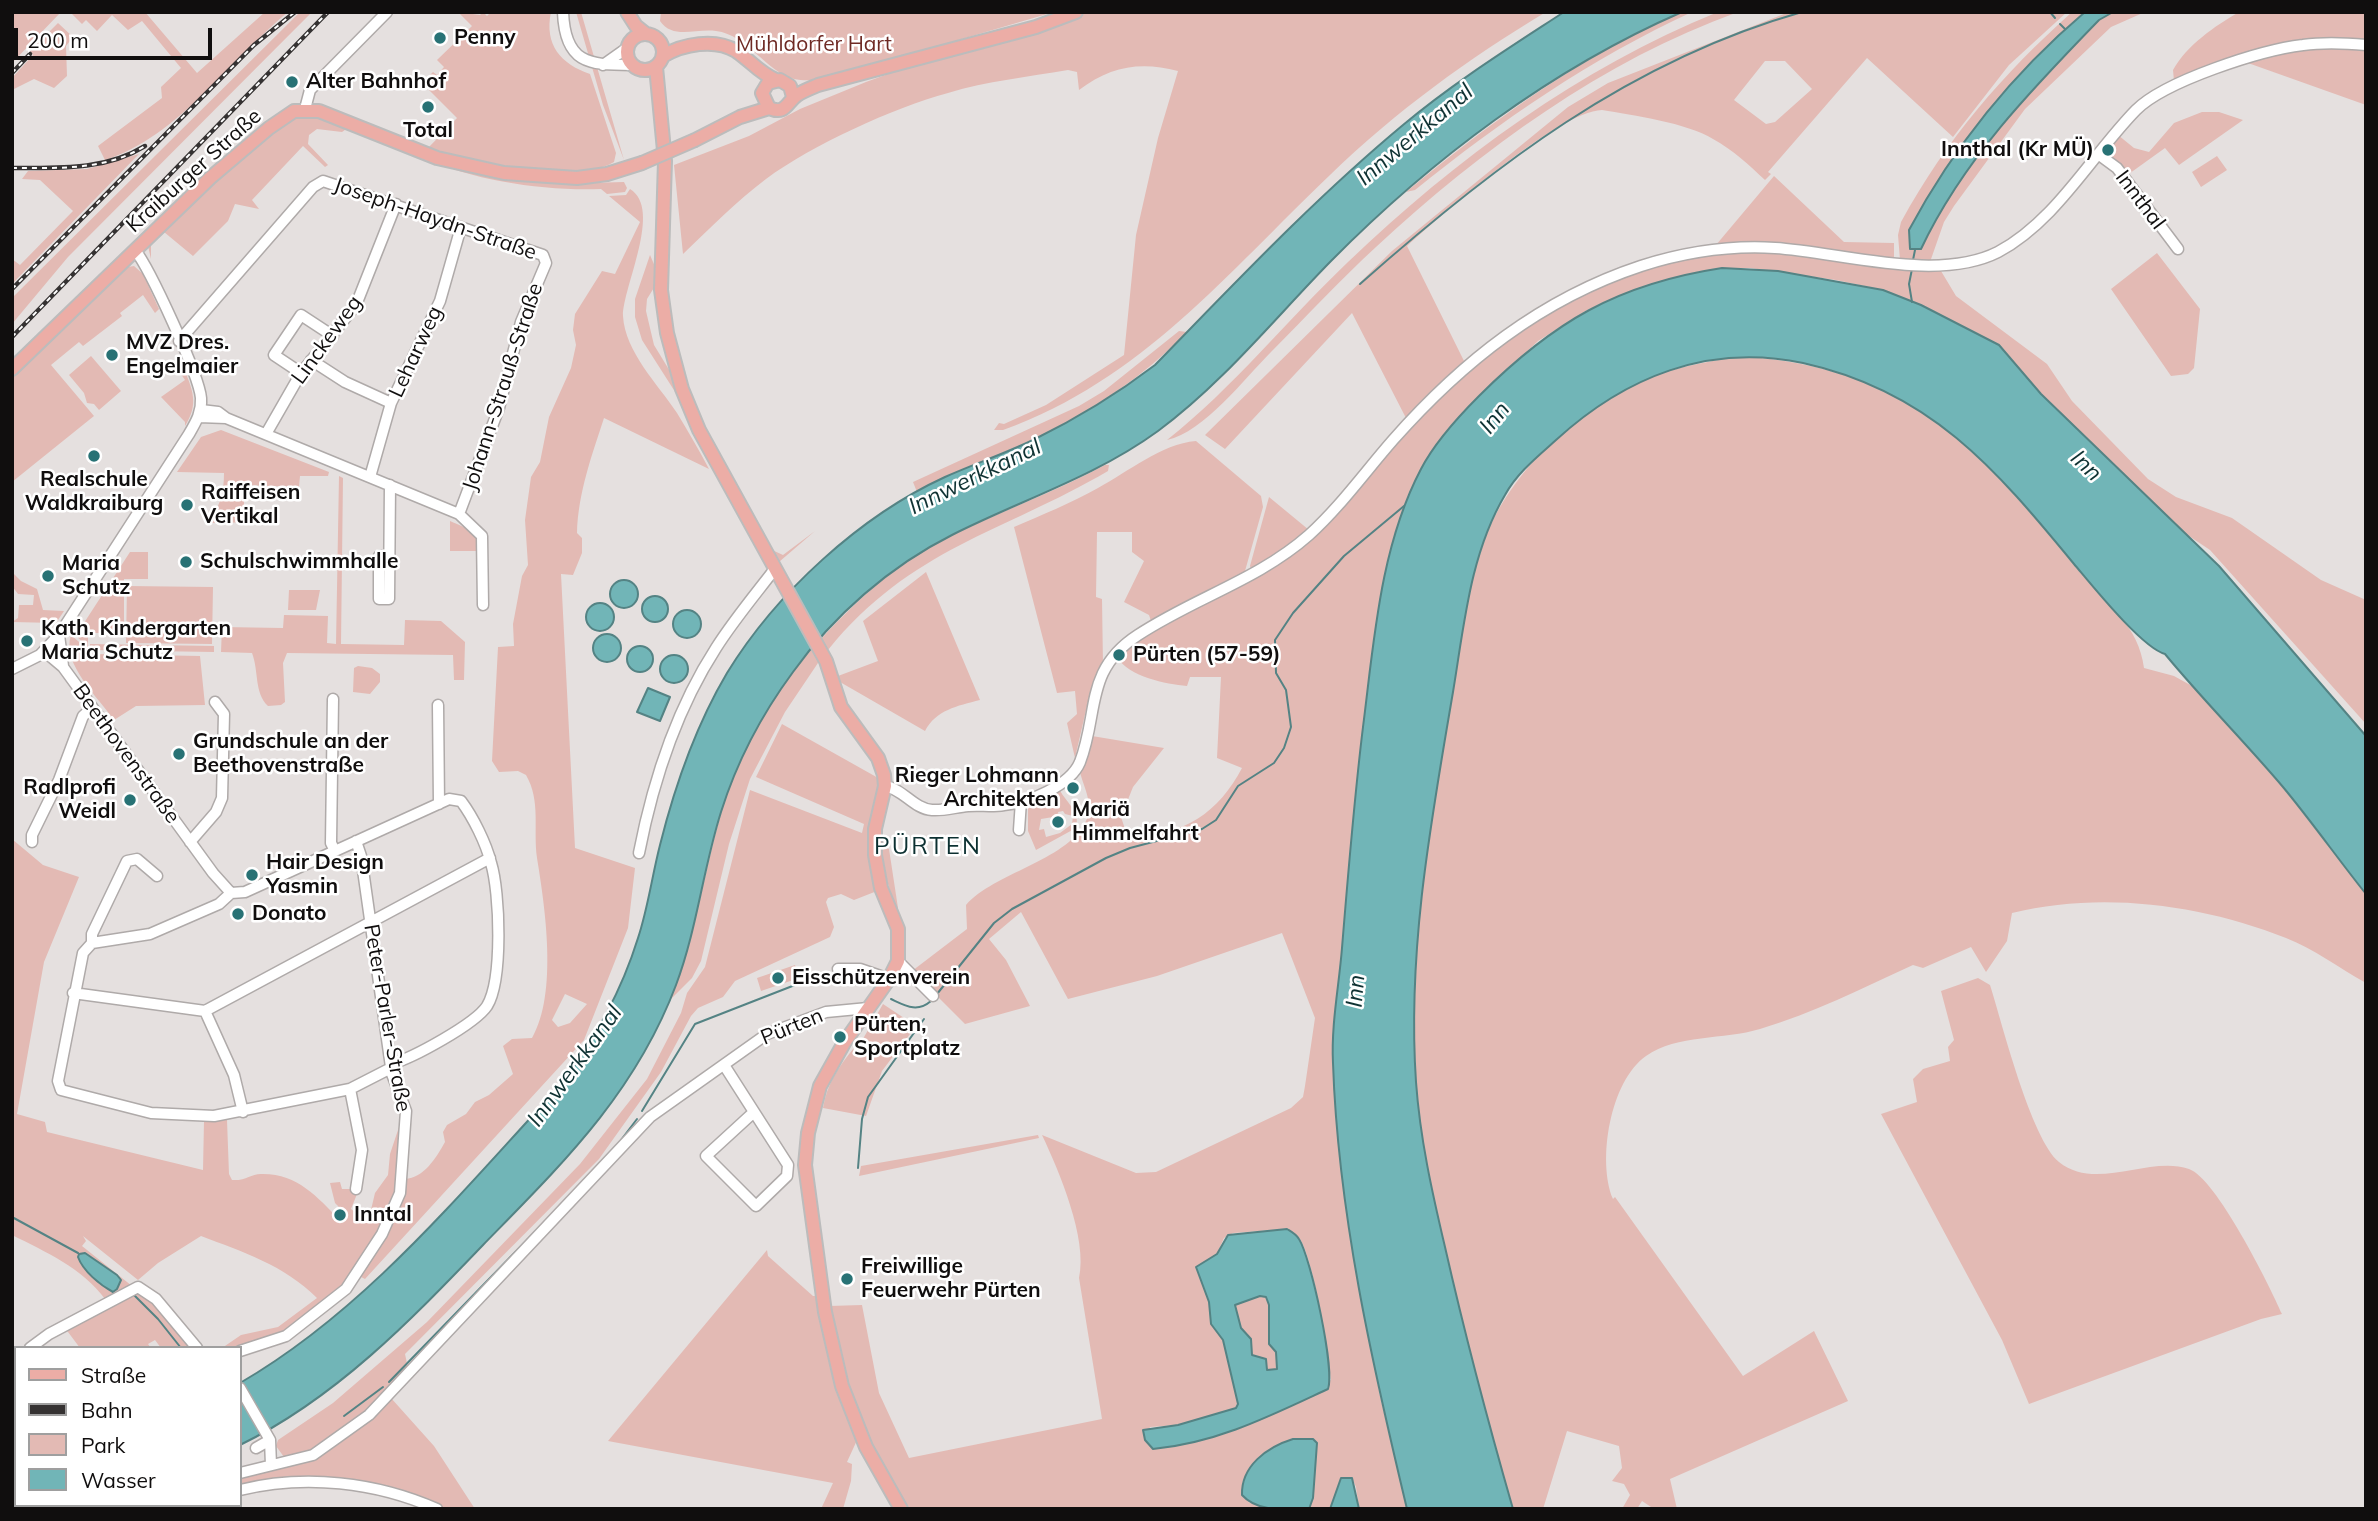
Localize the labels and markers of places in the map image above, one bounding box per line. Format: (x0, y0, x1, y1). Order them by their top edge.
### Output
place label: Penny (454, 25, 516, 51)
marker: Penny (432, 30, 448, 46)
place label: Alter Bahnhof (306, 69, 446, 95)
marker: Alter Bahnhof (284, 74, 300, 90)
marker: Total (420, 99, 436, 115)
place label: Total (403, 118, 453, 144)
place label: Innthal (Kr MÜ) (1941, 137, 2094, 163)
marker: Innthal (Kr MÜ) (2100, 142, 2116, 158)
place label: MVZ Dres. Engelmaier (126, 330, 238, 380)
marker: MVZ Dres. Engelmaier (104, 347, 120, 363)
marker: Realschule Waldkraiburg (86, 448, 102, 464)
place label: Realschule Waldkraiburg (25, 467, 163, 517)
place label: Raiffeisen Vertikal (201, 480, 301, 530)
marker: Raiffeisen Vertikal (179, 497, 195, 513)
place label: Schulschwimmhalle (200, 549, 398, 575)
place label: Maria Schutz (62, 551, 130, 601)
marker: Schulschwimmhalle (178, 554, 194, 570)
marker: Maria Schutz (40, 568, 56, 584)
place label: Kath. Kindergarten Maria Schutz (41, 616, 231, 666)
marker: Kath. Kindergarten Maria Schutz (19, 633, 35, 649)
place label: Pürten (57-59) (1133, 642, 1281, 668)
marker: Pürten (57-59) (1111, 647, 1127, 663)
place label: Grundschule an der Beethovenstraße (193, 729, 388, 779)
marker: Grundschule an der Beethovenstraße (171, 746, 187, 762)
place label: Rieger Lohmann Architekten (895, 763, 1059, 813)
place label: Radlprofi Weidl (23, 775, 116, 825)
marker: Rieger Lohmann Architekten (1065, 780, 1081, 796)
marker: Radlprofi Weidl (122, 792, 138, 808)
place label: Mariä Himmelfahrt (1072, 797, 1199, 847)
marker: Mariä Himmelfahrt (1050, 814, 1066, 830)
place label: Hair Design Yasmin (266, 850, 384, 900)
marker: Hair Design Yasmin (244, 867, 260, 883)
place label: Donato (252, 901, 326, 927)
marker: Donato (230, 906, 246, 922)
place label: Eisschützenverein (792, 965, 970, 991)
marker: Eisschützenverein (770, 970, 786, 986)
place label: Pürten, Sportplatz (854, 1012, 960, 1062)
marker: Pürten, Sportplatz (832, 1029, 848, 1045)
place label: Inntal (354, 1202, 412, 1228)
marker: Inntal (332, 1207, 348, 1223)
place label: Freiwillige Feuerwehr Pürten (861, 1254, 1041, 1304)
marker: Freiwillige Feuerwehr Pürten (839, 1271, 855, 1287)

